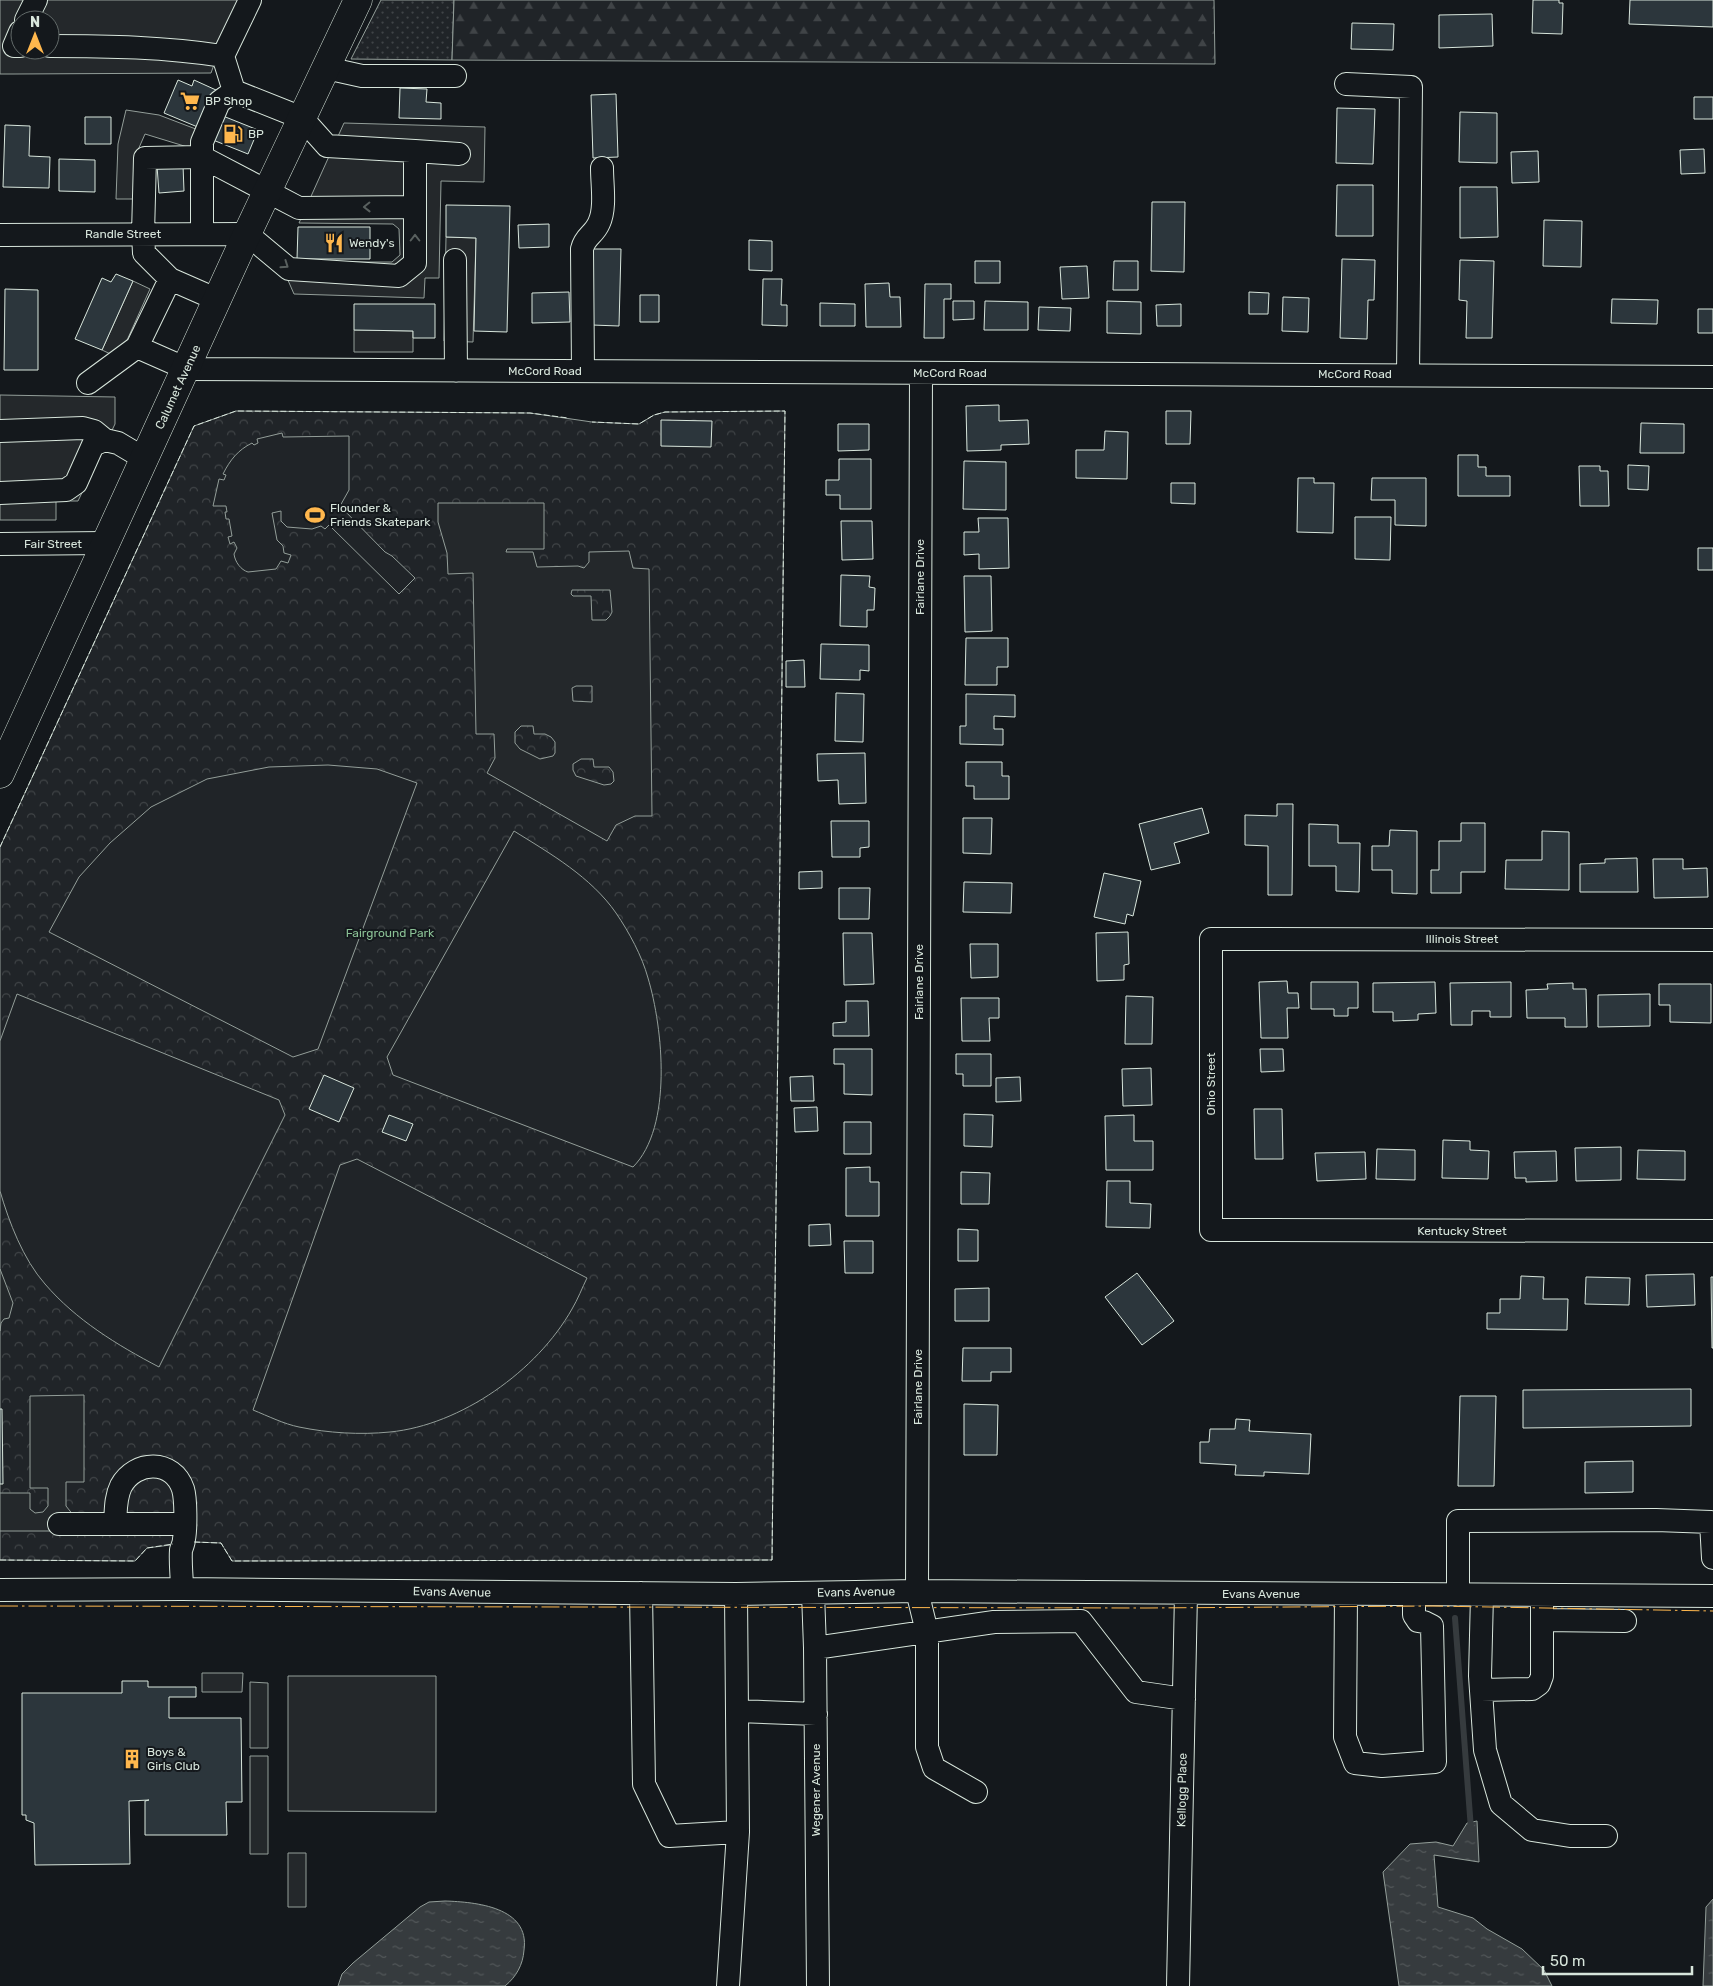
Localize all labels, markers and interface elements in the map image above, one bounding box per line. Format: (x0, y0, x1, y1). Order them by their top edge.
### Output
north arrow (10, 10, 60, 60)
text: N (30, 14, 40, 31)
supermarket icon: BP Shop (179, 90, 201, 112)
place label: BP Shop (205, 94, 252, 108)
fuel station icon: BP (222, 123, 244, 145)
place label: BP (248, 127, 264, 141)
one-way arrow (362, 202, 370, 213)
street label: Randle Street (85, 227, 161, 241)
restaurant icon: Wendy's (323, 232, 345, 254)
one-way arrow (410, 233, 420, 241)
place label: Wendy's (349, 236, 395, 250)
one-way arrow (280, 258, 289, 268)
street label: Calumet Avenue (152, 342, 204, 431)
street label: McCord Road (508, 364, 582, 378)
street label: McCord Road (913, 366, 987, 380)
street label: McCord Road (1318, 367, 1392, 381)
place label: Flounder & Friends Skatepark (330, 501, 431, 529)
sports icon: Flounder & Friends Skatepark (304, 504, 326, 526)
street label: Fair Street (24, 537, 82, 551)
street label: Fairlane Drive (913, 539, 927, 615)
park label: Fairground Park (346, 926, 435, 940)
street label: Illinois Street (1426, 932, 1499, 946)
street label: Fairlane Drive (912, 944, 926, 1020)
street label: Ohio Street (1204, 1052, 1218, 1115)
street label: Kentucky Street (1417, 1224, 1507, 1238)
street label: Fairlane Drive (911, 1349, 925, 1425)
street label: Evans Avenue (413, 1584, 491, 1600)
street label: Evans Avenue (817, 1584, 895, 1600)
street label: Evans Avenue (1222, 1587, 1300, 1601)
street label: Wegener Avenue (809, 1743, 823, 1836)
place label: Boys & Girls Club (147, 1745, 200, 1773)
building icon: Boys & Girls Club (121, 1748, 143, 1770)
street label: Kellogg Place (1174, 1753, 1190, 1827)
scale bar (1543, 1944, 1692, 1976)
text: 50 m (1550, 1952, 1585, 1970)

